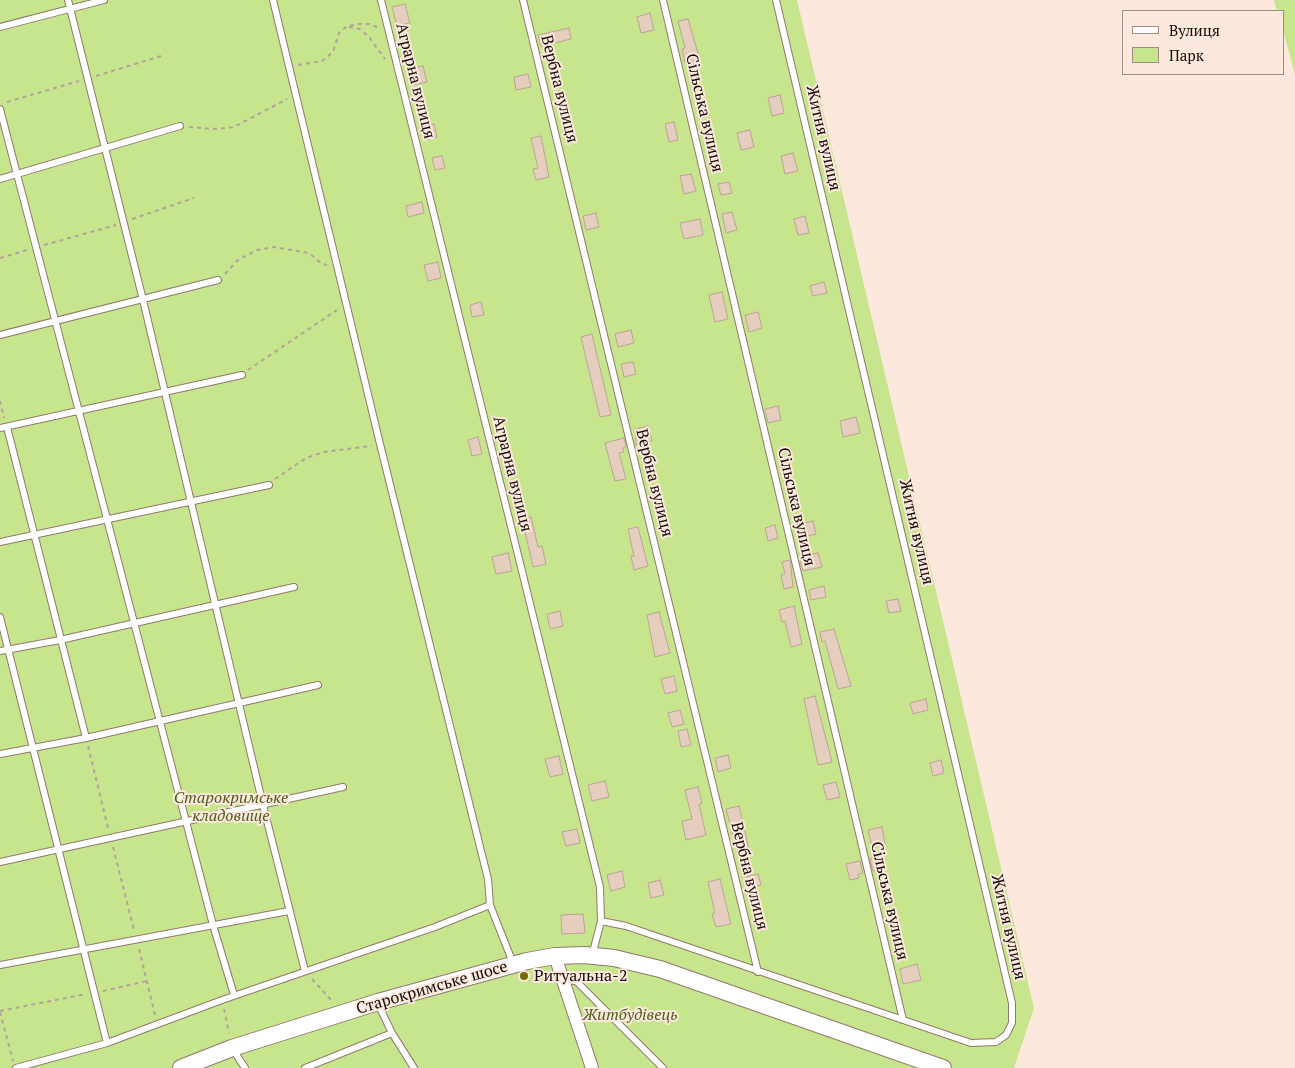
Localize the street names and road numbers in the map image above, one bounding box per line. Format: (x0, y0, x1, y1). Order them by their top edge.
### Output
street label: Аграрна вулиця (391, 21, 439, 141)
street label: Вербна вулиця (536, 33, 582, 145)
street label: Сільська вулиця (681, 52, 727, 174)
street label: Житня вулиця (802, 83, 844, 193)
street label: Аграрна вулиця (488, 414, 536, 534)
street label: Вербна вулиця (631, 427, 677, 539)
street label: Сільська вулиця (773, 446, 819, 568)
street label: Житня вулиця (895, 477, 937, 587)
street label: Вербна вулиця (726, 820, 772, 932)
street label: Сільська вулиця (866, 840, 912, 962)
street label: Житня вулиця (987, 872, 1029, 982)
street label: Старокримське шосе (354, 957, 510, 1019)

